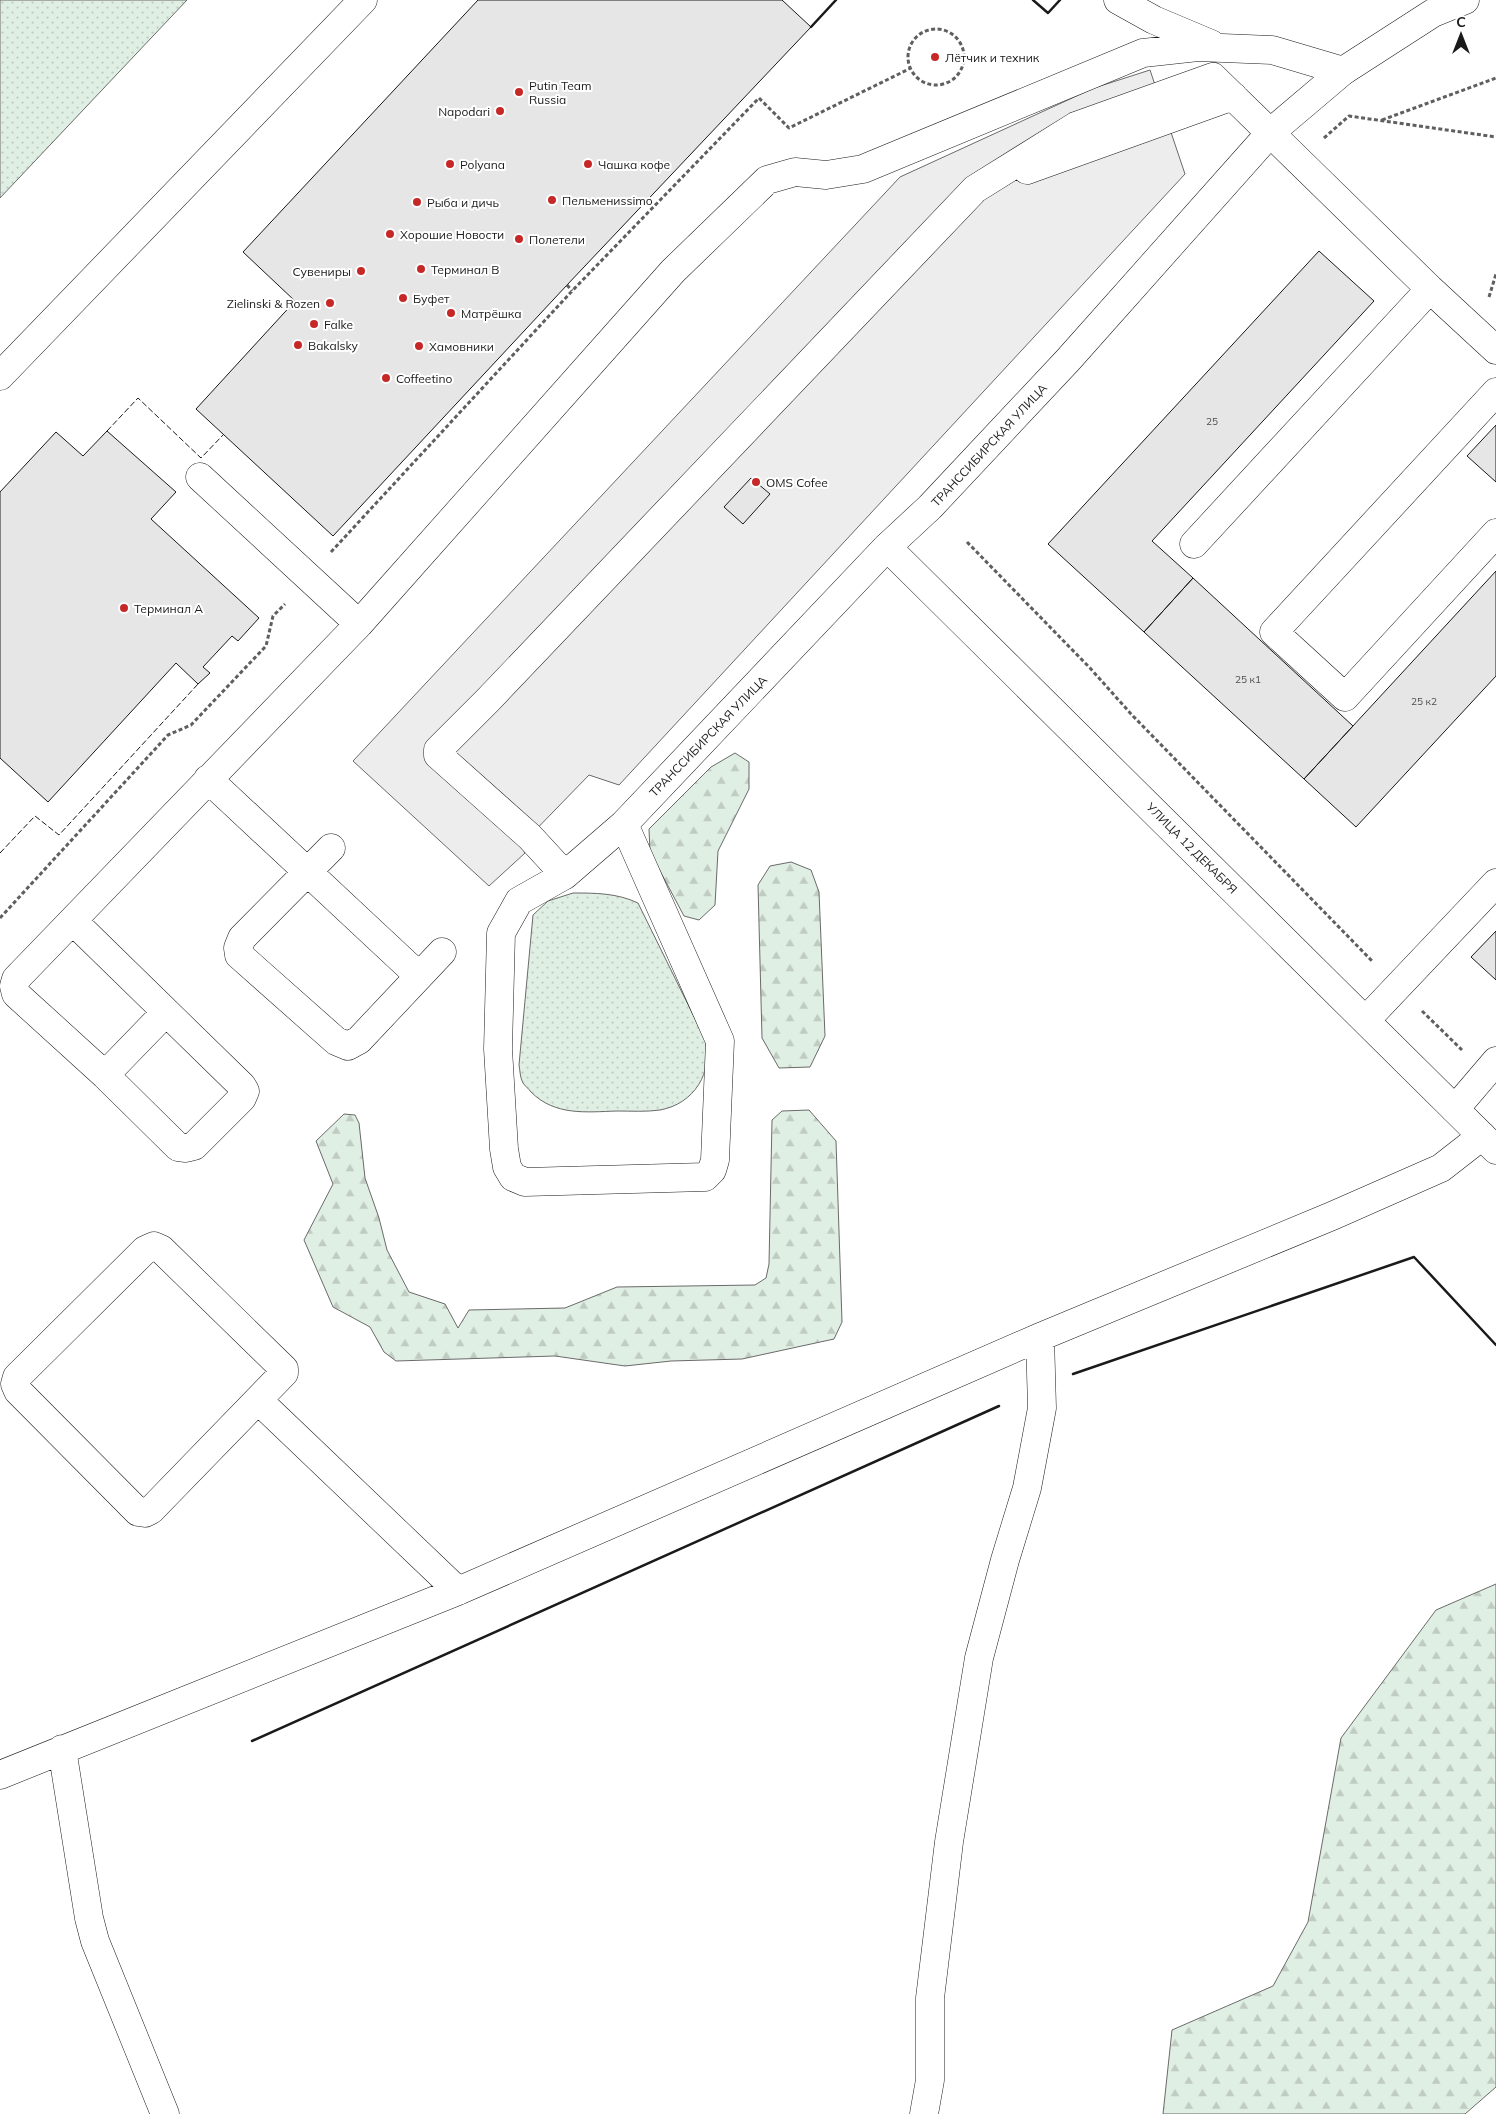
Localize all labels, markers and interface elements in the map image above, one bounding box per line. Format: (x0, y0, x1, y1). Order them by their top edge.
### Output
north arrow (1436, 10, 1486, 60)
text: С (1456, 13, 1466, 31)
place label: Лётчик и техник (945, 50, 1040, 65)
marker: Лётчик и техник (929, 51, 941, 63)
place label: Putin Team Russia (529, 78, 591, 107)
marker: Putin Team Russia (513, 86, 525, 98)
place label: Napodari (438, 104, 490, 119)
marker: Napodari (494, 105, 506, 117)
place label: Polyana (460, 157, 505, 172)
place label: Чашка кофе (598, 157, 671, 172)
marker: Polyana (444, 158, 456, 170)
marker: Чашка кофе (582, 158, 594, 170)
place label: Пельмениssimo (562, 193, 653, 208)
marker: Пельмениssimo (546, 194, 558, 206)
place label: Рыба и дичь (427, 195, 500, 210)
marker: Рыба и дичь (411, 196, 423, 208)
place label: Хорошие Новости (400, 227, 504, 242)
marker: Хорошие Новости (384, 228, 396, 240)
place label: Полетели (529, 232, 585, 247)
marker: Полетели (513, 233, 525, 245)
place label: Терминал B (431, 262, 499, 277)
marker: Терминал B (415, 263, 427, 275)
place label: Сувениры (293, 264, 351, 279)
marker: Сувениры (355, 265, 367, 277)
place label: Буфет (413, 291, 450, 306)
marker: Буфет (397, 292, 409, 304)
place label: Zielinski & Rozen (227, 296, 320, 311)
marker: Zielinski & Rozen (324, 297, 336, 309)
place label: Матрëшка (461, 306, 522, 321)
marker: Матрëшка (445, 307, 457, 319)
place label: Falke (324, 317, 353, 332)
marker: Falke (308, 318, 320, 330)
place label: Bakalsky (308, 338, 358, 353)
marker: Bakalsky (292, 339, 304, 351)
place label: Хамовники (429, 339, 494, 354)
marker: Хамовники (413, 340, 425, 352)
place label: Coffeetino (396, 371, 452, 386)
marker: Coffeetino (380, 372, 392, 384)
street label: ТРАНССИБИРСКАЯ УЛИЦА (928, 380, 1050, 510)
house number: 25 (1206, 415, 1218, 428)
place label: OMS Cofee (766, 475, 828, 490)
marker: OMS Cofee (750, 476, 762, 488)
place label: Терминал A (134, 601, 203, 616)
marker: Терминал A (118, 602, 130, 614)
street label: ТРАНССИБИРСКАЯ УЛИЦА (646, 672, 770, 800)
house number: 25 к1 (1235, 673, 1261, 686)
house number: 25 к2 (1411, 695, 1437, 708)
street label: УЛИЦА 12 ДЕКАБРЯ (1143, 799, 1241, 897)

